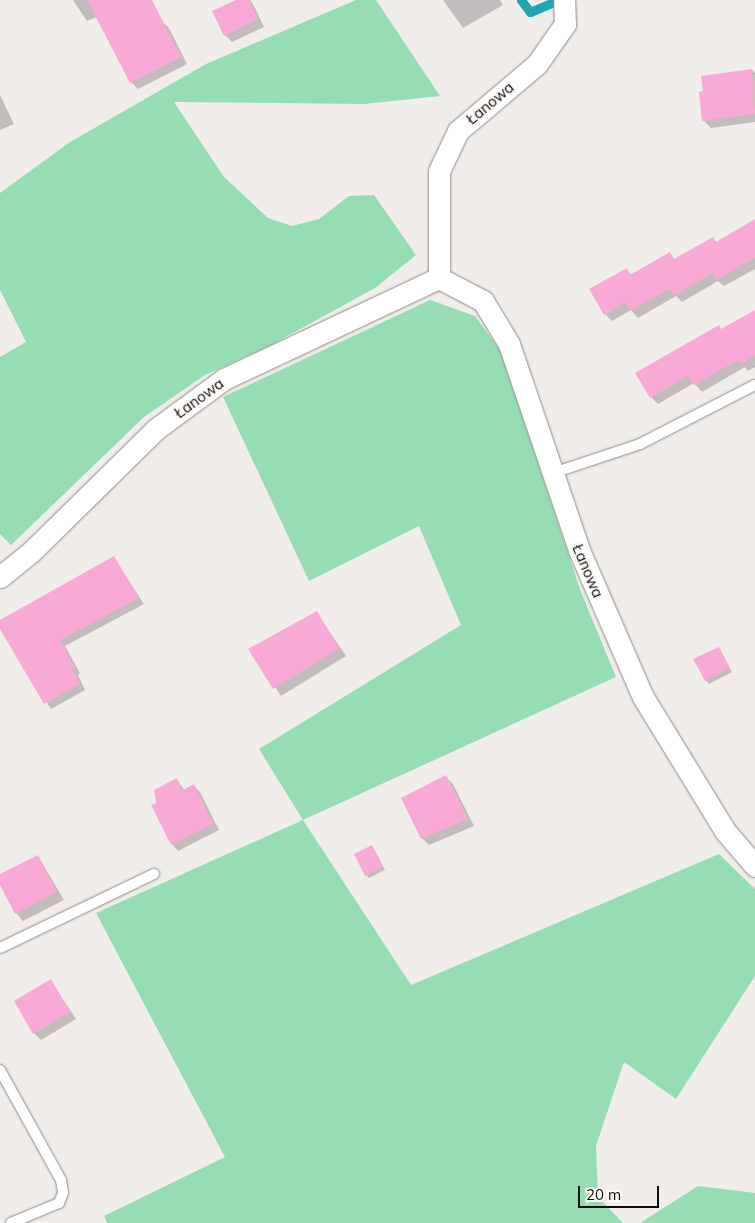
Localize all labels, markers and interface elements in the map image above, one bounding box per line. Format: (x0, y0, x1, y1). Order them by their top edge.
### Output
street label: Łanowa (463, 78, 517, 128)
street label: Łanowa (171, 374, 227, 422)
street label: Łanowa (569, 542, 607, 600)
scale bar (580, 1176, 661, 1208)
text: 20 m (586, 1185, 621, 1204)

